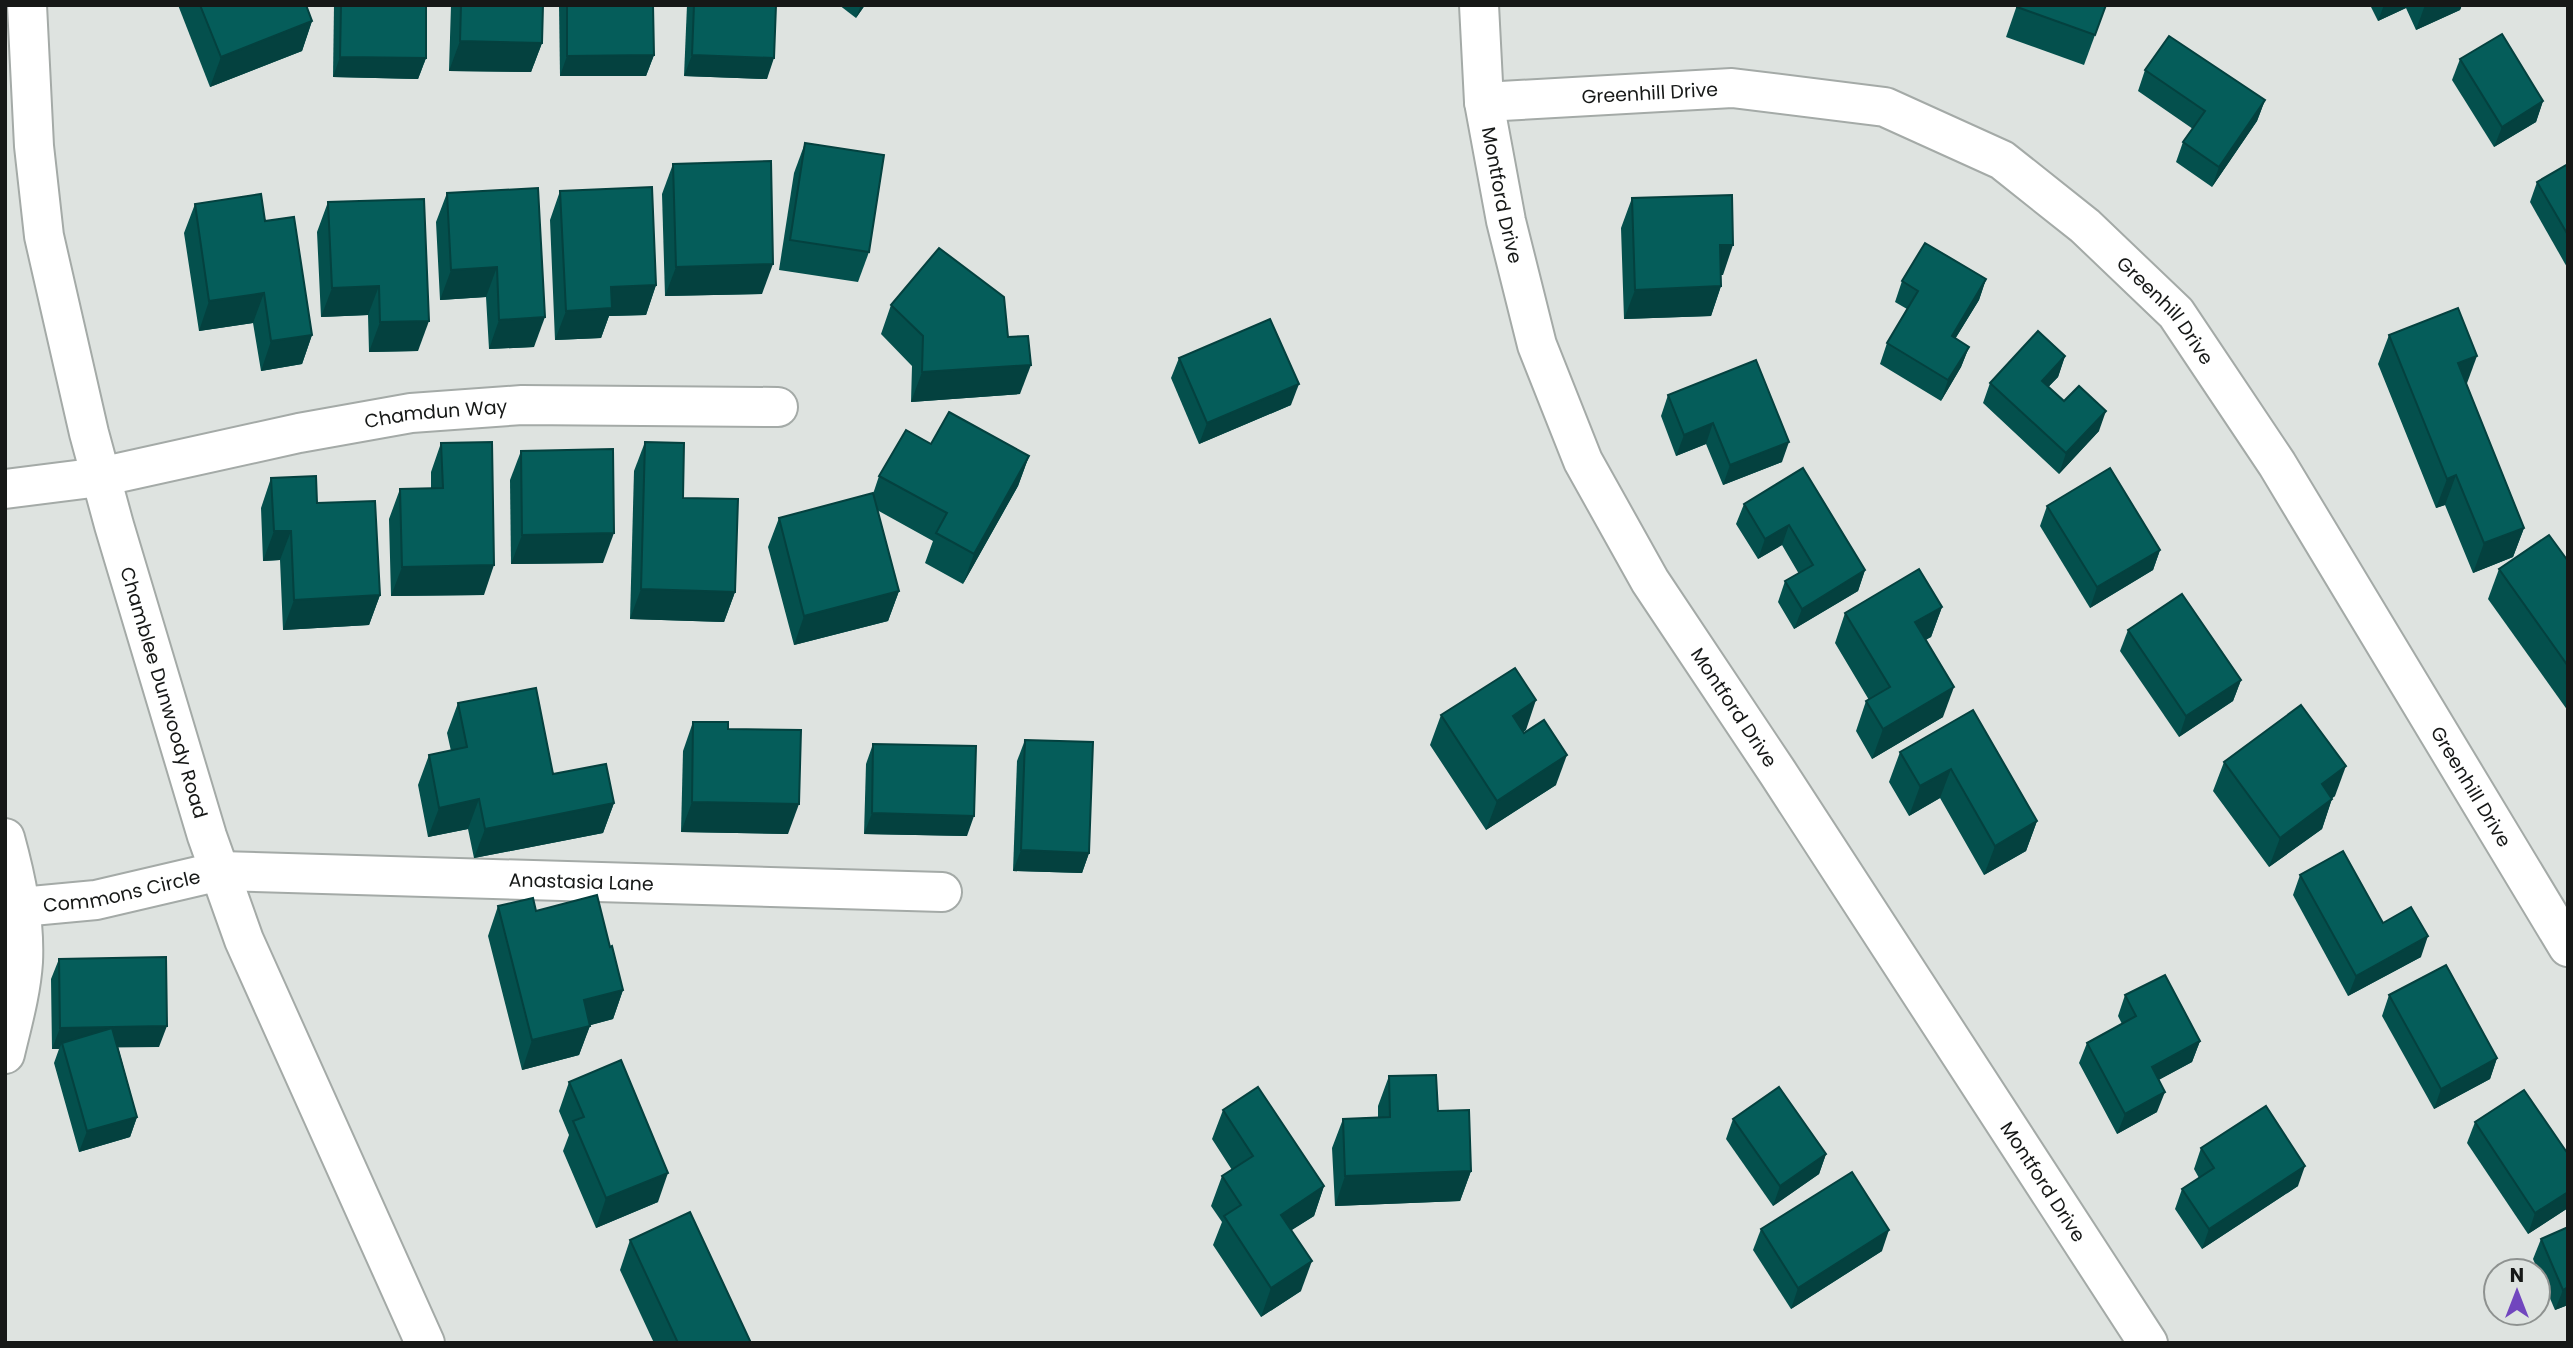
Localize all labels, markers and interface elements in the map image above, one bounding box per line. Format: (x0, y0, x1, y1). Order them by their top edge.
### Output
street label: Greenhill Drive (1581, 76, 1719, 110)
street label: Montford Drive (1475, 125, 1529, 266)
street label: Greenhill Drive (2110, 250, 2220, 370)
street label: Chamdun Way (362, 393, 509, 435)
street label: Chamblee Dunwoody Road (113, 564, 214, 822)
street label: Montford Drive (1684, 642, 1784, 773)
street label: Greenhill Drive (2424, 721, 2518, 852)
street label: Commons Circle (42, 863, 203, 919)
street label: Anastasia Lane (508, 866, 654, 898)
street label: Montford Drive (1994, 1116, 2092, 1247)
north arrow (2482, 1257, 2552, 1327)
text: N (2510, 1262, 2524, 1289)

